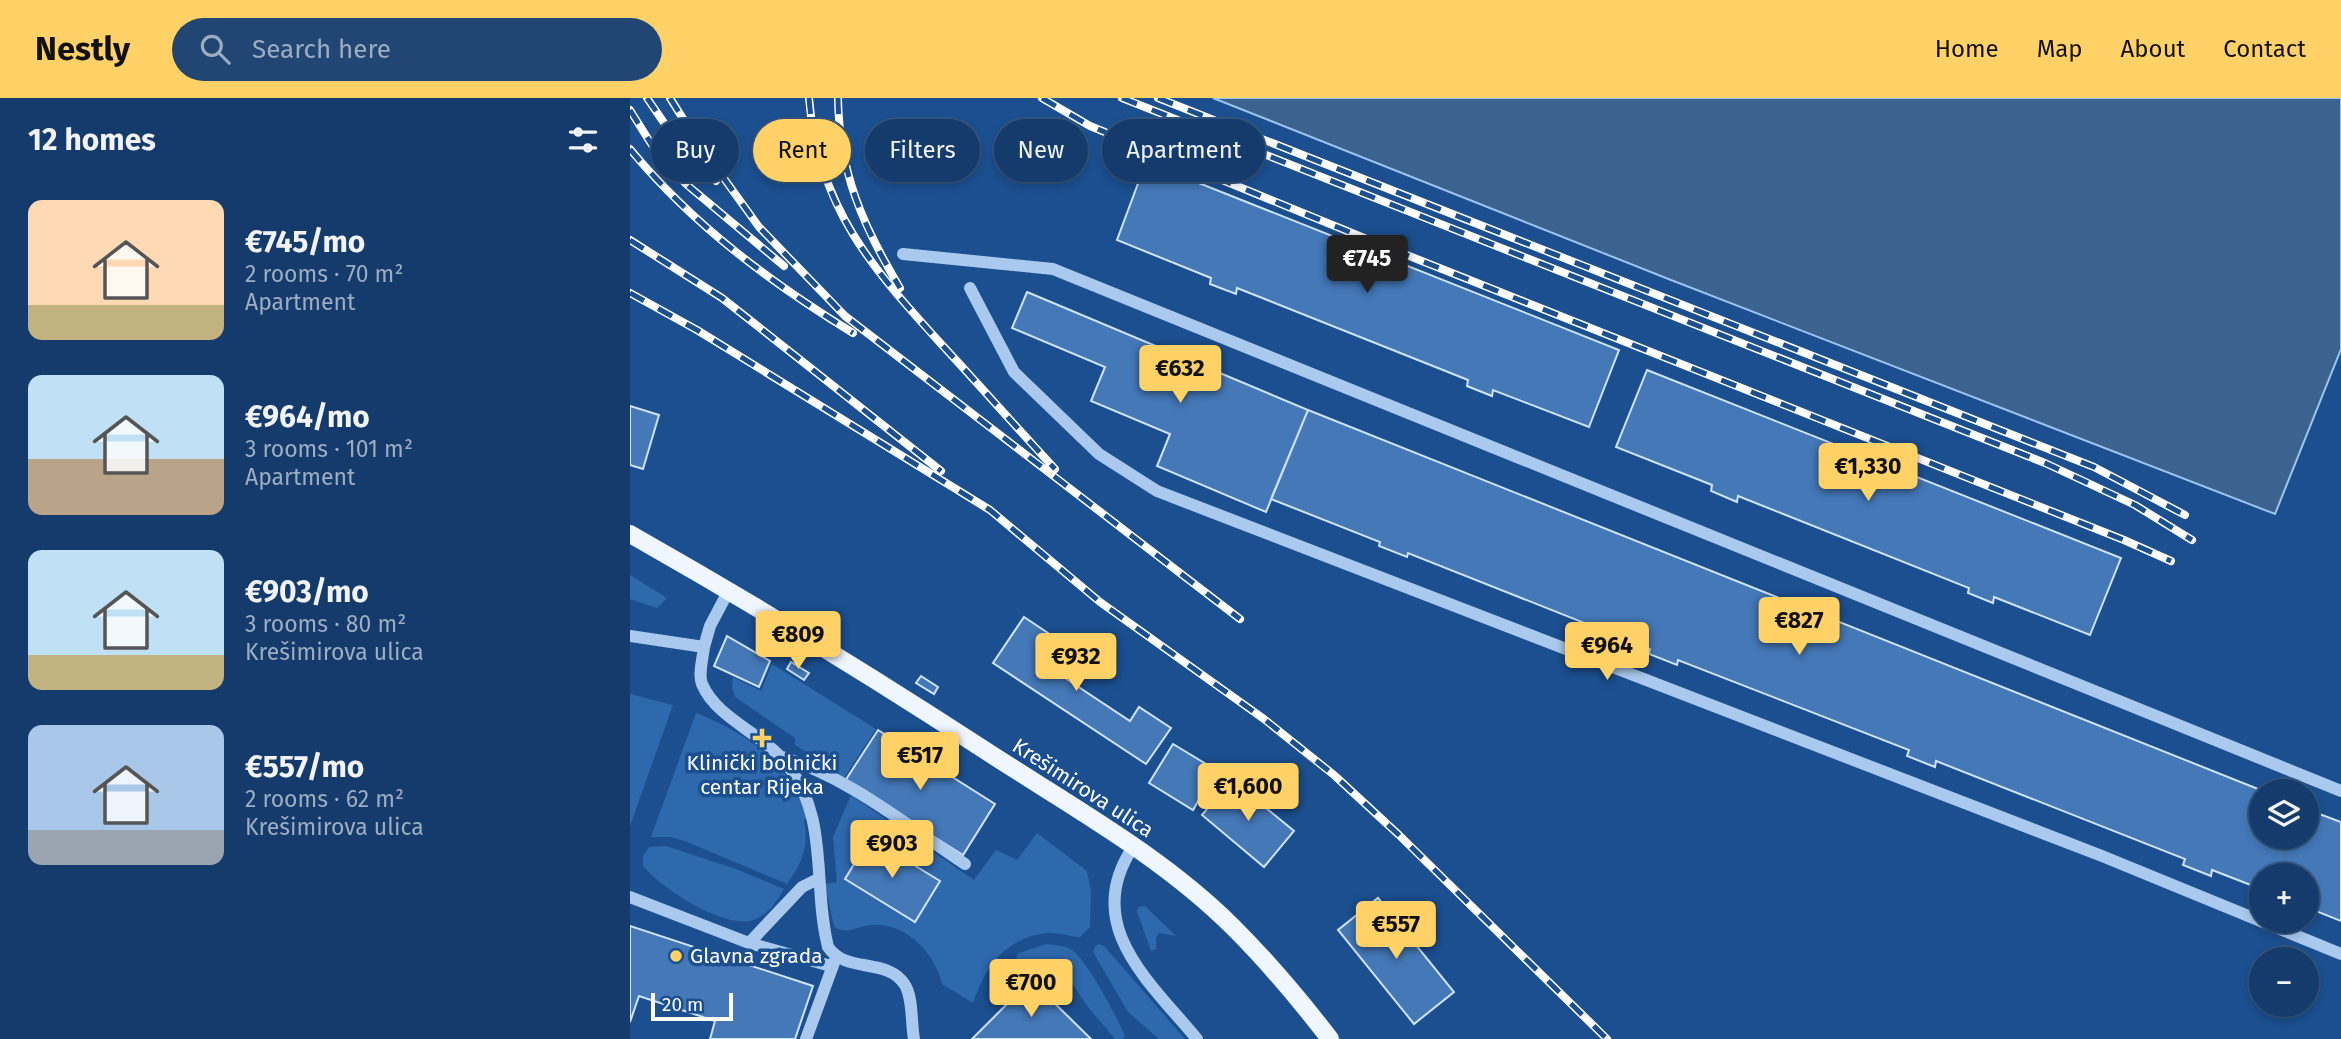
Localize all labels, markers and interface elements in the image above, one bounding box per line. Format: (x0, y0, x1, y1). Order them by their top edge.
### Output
search box (172, 18, 662, 81)
text: Nestly (35, 29, 130, 69)
icon: search (196, 30, 234, 68)
text: Search here (252, 34, 391, 65)
text: Home (1935, 35, 1999, 63)
text: Map (2037, 35, 2083, 63)
text: About (2121, 35, 2185, 63)
text: Contact (2223, 35, 2306, 63)
chip: Buy (651, 119, 739, 182)
chip: Rent (753, 119, 851, 182)
chip: Filters (865, 119, 980, 182)
chip: New (994, 119, 1088, 182)
chip: Apartment (1102, 119, 1265, 182)
icon: filters (564, 121, 602, 159)
text: 12 homes (28, 122, 156, 158)
text: €745/mo (245, 224, 365, 260)
icon: home (84, 228, 168, 312)
pin: €745 (1326, 236, 1408, 295)
text: €745 (1343, 244, 1391, 272)
text: 2 rooms · 70 m² (245, 260, 403, 288)
text: Apartment (245, 288, 355, 316)
pin: €632 (1139, 345, 1221, 405)
text: €632 (1155, 354, 1205, 382)
text: €964/mo (245, 399, 370, 435)
icon: home (84, 403, 168, 487)
text: 3 rooms · 101 m² (245, 435, 413, 463)
pin: €1,330 (1811, 444, 1925, 503)
text: €1,330 (1835, 452, 1901, 480)
text: Apartment (245, 463, 355, 491)
text: €903/mo (245, 574, 369, 610)
icon: home (84, 578, 168, 662)
pin: €827 (1758, 598, 1840, 657)
text: €827 (1775, 606, 1823, 634)
text: 3 rooms · 80 m² (245, 610, 406, 638)
pin: €809 (757, 612, 839, 671)
text: €809 (772, 620, 824, 648)
pin: €964 (1566, 622, 1648, 682)
text: €964 (1581, 631, 1633, 659)
pin: €932 (1035, 634, 1117, 693)
text: Krešimirova ulica (245, 638, 424, 666)
text: €932 (1051, 642, 1101, 670)
marker: Klinički bolnički centar Rijeka (752, 728, 772, 748)
pin: €517 (879, 732, 961, 792)
street label: Krešimirova ulica (1008, 733, 1158, 843)
text: €517 (897, 741, 943, 769)
text: €557/mo (245, 749, 364, 785)
place label: Klinički bolnički centar Rijeka (687, 750, 837, 800)
icon: home (84, 753, 168, 837)
pin: €1,600 (1191, 764, 1305, 823)
text: €1,600 (1214, 772, 1282, 800)
map controls (2249, 779, 2319, 1017)
button: layers (2249, 779, 2319, 849)
text: 2 rooms · 62 m² (245, 785, 404, 813)
text: Krešimirova ulica (245, 813, 424, 841)
pin: €903 (851, 820, 933, 880)
text: €903 (866, 829, 918, 857)
button: + (2249, 863, 2319, 933)
pin: €557 (1355, 902, 1437, 961)
text: €557 (1372, 910, 1420, 938)
place label: Glavna zgrada (690, 943, 823, 969)
button: − (2249, 947, 2319, 1017)
marker: Glavna zgrada (668, 948, 684, 964)
pin: €700 (990, 960, 1072, 1019)
text: €700 (1005, 968, 1057, 996)
scale bar (651, 990, 733, 1022)
text: 20 m (662, 993, 703, 1016)

